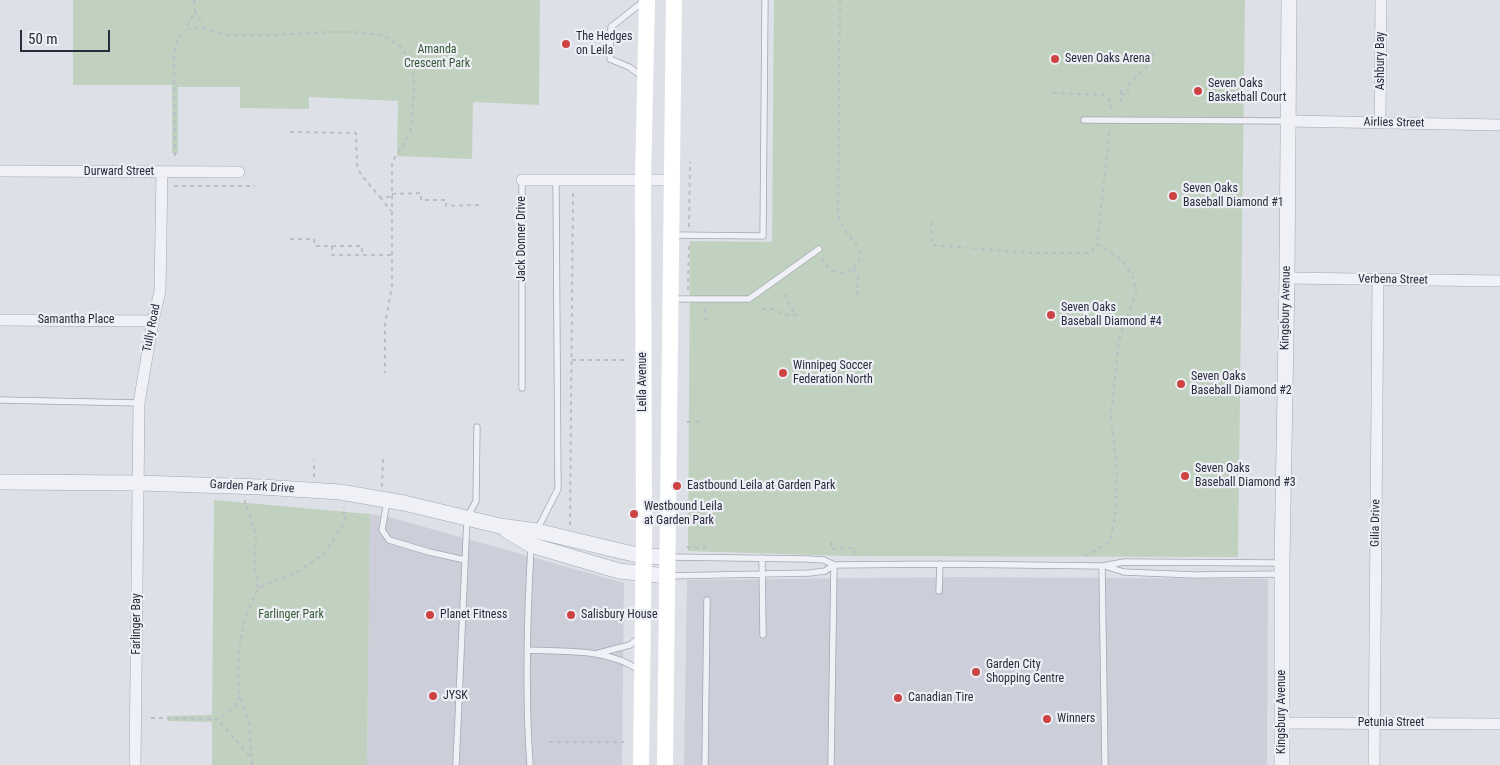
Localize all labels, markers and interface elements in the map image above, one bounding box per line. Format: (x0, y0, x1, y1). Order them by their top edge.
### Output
scale bar (22, 20, 112, 52)
text: 50 m (28, 30, 58, 48)
place label: The Hedges on Leila (576, 30, 632, 58)
street label: Ashbury Bay (1374, 32, 1388, 90)
marker: The Hedges on Leila (560, 38, 572, 50)
park label: Amanda Crescent Park (404, 43, 470, 71)
place label: Seven Oaks Arena (1065, 52, 1150, 66)
marker: Seven Oaks Arena (1049, 53, 1061, 65)
place label: Seven Oaks Basketball Court (1208, 77, 1286, 105)
marker: Seven Oaks Basketball Court (1192, 85, 1204, 97)
street label: Airlies Street (1363, 115, 1425, 131)
street label: Durward Street (84, 165, 154, 179)
place label: Seven Oaks Baseball Diamond #1 (1183, 182, 1284, 210)
marker: Seven Oaks Baseball Diamond #1 (1167, 190, 1179, 202)
street label: Jack Donner Drive (515, 196, 529, 282)
street label: Kingsbury Avenue (1278, 266, 1294, 350)
street label: Verbena Street (1358, 272, 1428, 288)
place label: Seven Oaks Baseball Diamond #4 (1061, 301, 1162, 329)
street label: Tully Road (140, 303, 164, 353)
marker: Seven Oaks Baseball Diamond #4 (1045, 309, 1057, 321)
street label: Samantha Place (38, 313, 114, 327)
street label: Leila Avenue (636, 352, 650, 412)
place label: Winnipeg Soccer Federation North (793, 359, 873, 387)
marker: Winnipeg Soccer Federation North (777, 367, 789, 379)
place label: Seven Oaks Baseball Diamond #2 (1191, 370, 1292, 398)
marker: Seven Oaks Baseball Diamond #2 (1175, 378, 1187, 390)
place label: Seven Oaks Baseball Diamond #3 (1195, 462, 1296, 490)
marker: Seven Oaks Baseball Diamond #3 (1179, 470, 1191, 482)
street label: Garden Park Drive (209, 478, 295, 496)
place label: Eastbound Leila at Garden Park (687, 479, 835, 493)
marker: Eastbound Leila at Garden Park (671, 480, 683, 492)
street label: Gilia Drive (1368, 499, 1384, 547)
place label: Westbound Leila at Garden Park (644, 500, 722, 528)
marker: Westbound Leila at Garden Park (628, 508, 640, 520)
street label: Farlinger Bay (130, 593, 144, 655)
park label: Farlinger Park (258, 608, 324, 622)
place label: Planet Fitness (440, 608, 507, 622)
place label: Salisbury House (581, 608, 658, 622)
marker: Planet Fitness (424, 609, 436, 621)
marker: Salisbury House (565, 609, 577, 621)
place label: Garden City Shopping Centre (986, 658, 1064, 686)
marker: Garden City Shopping Centre (970, 666, 982, 678)
street label: Kingsbury Avenue (1275, 670, 1289, 754)
place label: JYSK (443, 689, 468, 703)
marker: JYSK (427, 690, 439, 702)
place label: Canadian Tire (908, 691, 973, 705)
marker: Canadian Tire (892, 692, 904, 704)
place label: Winners (1057, 712, 1095, 726)
marker: Winners (1041, 713, 1053, 725)
street label: Petunia Street (1358, 716, 1424, 730)

